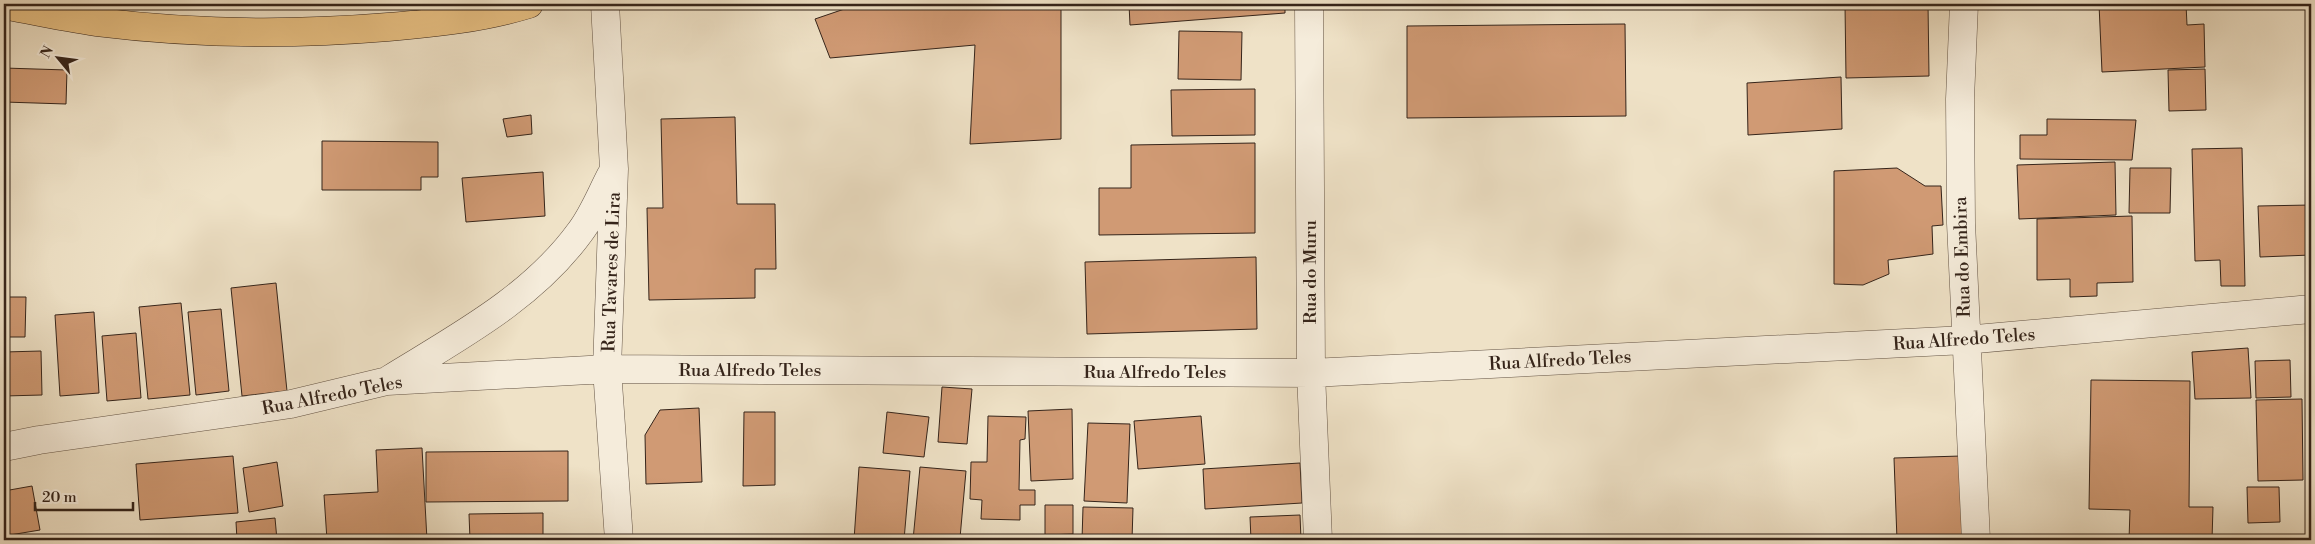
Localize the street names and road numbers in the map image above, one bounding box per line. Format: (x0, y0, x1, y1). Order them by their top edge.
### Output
street label: Rua Tavares de Lira (597, 191, 626, 352)
street label: Rua do Embira (1949, 195, 1976, 318)
street label: Rua do Muru (1299, 219, 1322, 324)
street label: Rua Alfredo Teles (1892, 323, 2036, 356)
street label: Rua Alfredo Teles (1488, 345, 1632, 376)
street label: Rua Alfredo Teles (679, 359, 822, 382)
street label: Rua Alfredo Teles (1084, 361, 1227, 384)
street label: Rua Alfredo Teles (260, 371, 405, 420)

